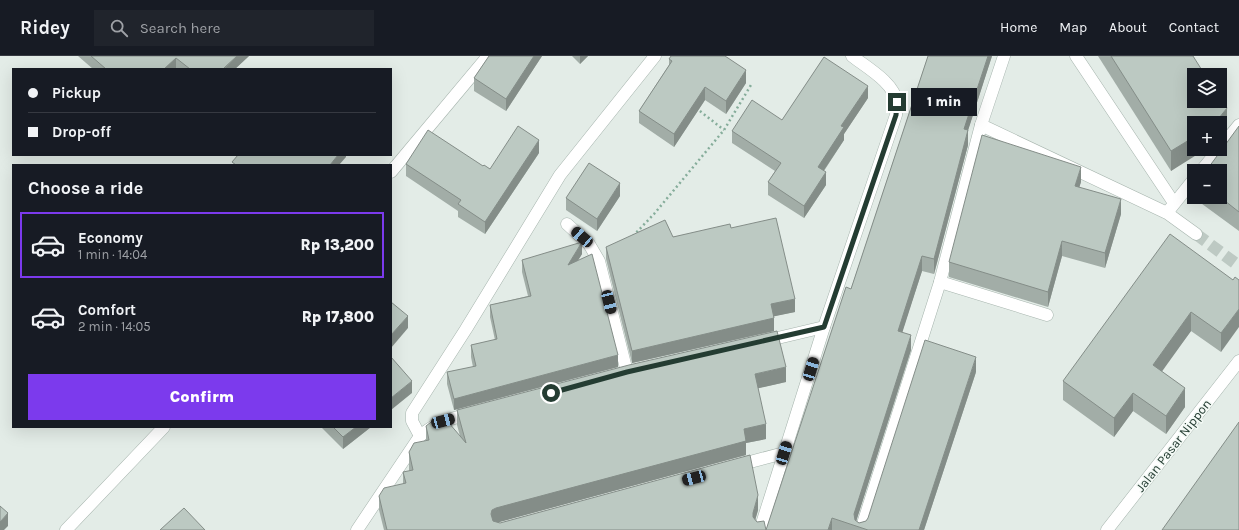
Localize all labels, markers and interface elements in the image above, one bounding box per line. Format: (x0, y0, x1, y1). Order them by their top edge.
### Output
search box (94, 10, 374, 46)
text: Ridey (20, 17, 70, 39)
icon: search (108, 17, 130, 39)
text: Search here (140, 19, 220, 37)
text: Home (1000, 19, 1037, 36)
text: Map (1059, 19, 1087, 36)
text: About (1109, 19, 1147, 36)
text: Contact (1169, 19, 1219, 36)
map controls (1187, 68, 1227, 204)
button: layers (1187, 68, 1227, 108)
text: Pickup (52, 84, 101, 102)
callout: 1 min (911, 88, 977, 116)
route end (888, 93, 906, 111)
text: 1 min (927, 94, 961, 109)
button: + (1187, 116, 1227, 156)
text: Drop-off (52, 123, 111, 141)
button: − (1187, 164, 1227, 204)
text: Choose a ride (28, 177, 143, 199)
car (569, 225, 595, 249)
icon: car (30, 227, 66, 263)
text: Economy (78, 229, 143, 247)
text: Rp 13,200 (301, 236, 374, 254)
text: 1 min · 14:04 (78, 247, 147, 262)
car (600, 289, 618, 315)
icon: car (30, 299, 66, 335)
text: Comfort (78, 301, 136, 319)
text: Rp 17,800 (302, 308, 374, 326)
text: 2 min · 14:05 (78, 319, 151, 334)
car (802, 356, 820, 382)
button: Confirm (28, 374, 376, 420)
route start (542, 384, 560, 402)
street label: Jalan Pasar Nippon (1133, 396, 1214, 495)
car (430, 412, 456, 430)
car (775, 440, 793, 466)
car (681, 469, 707, 487)

